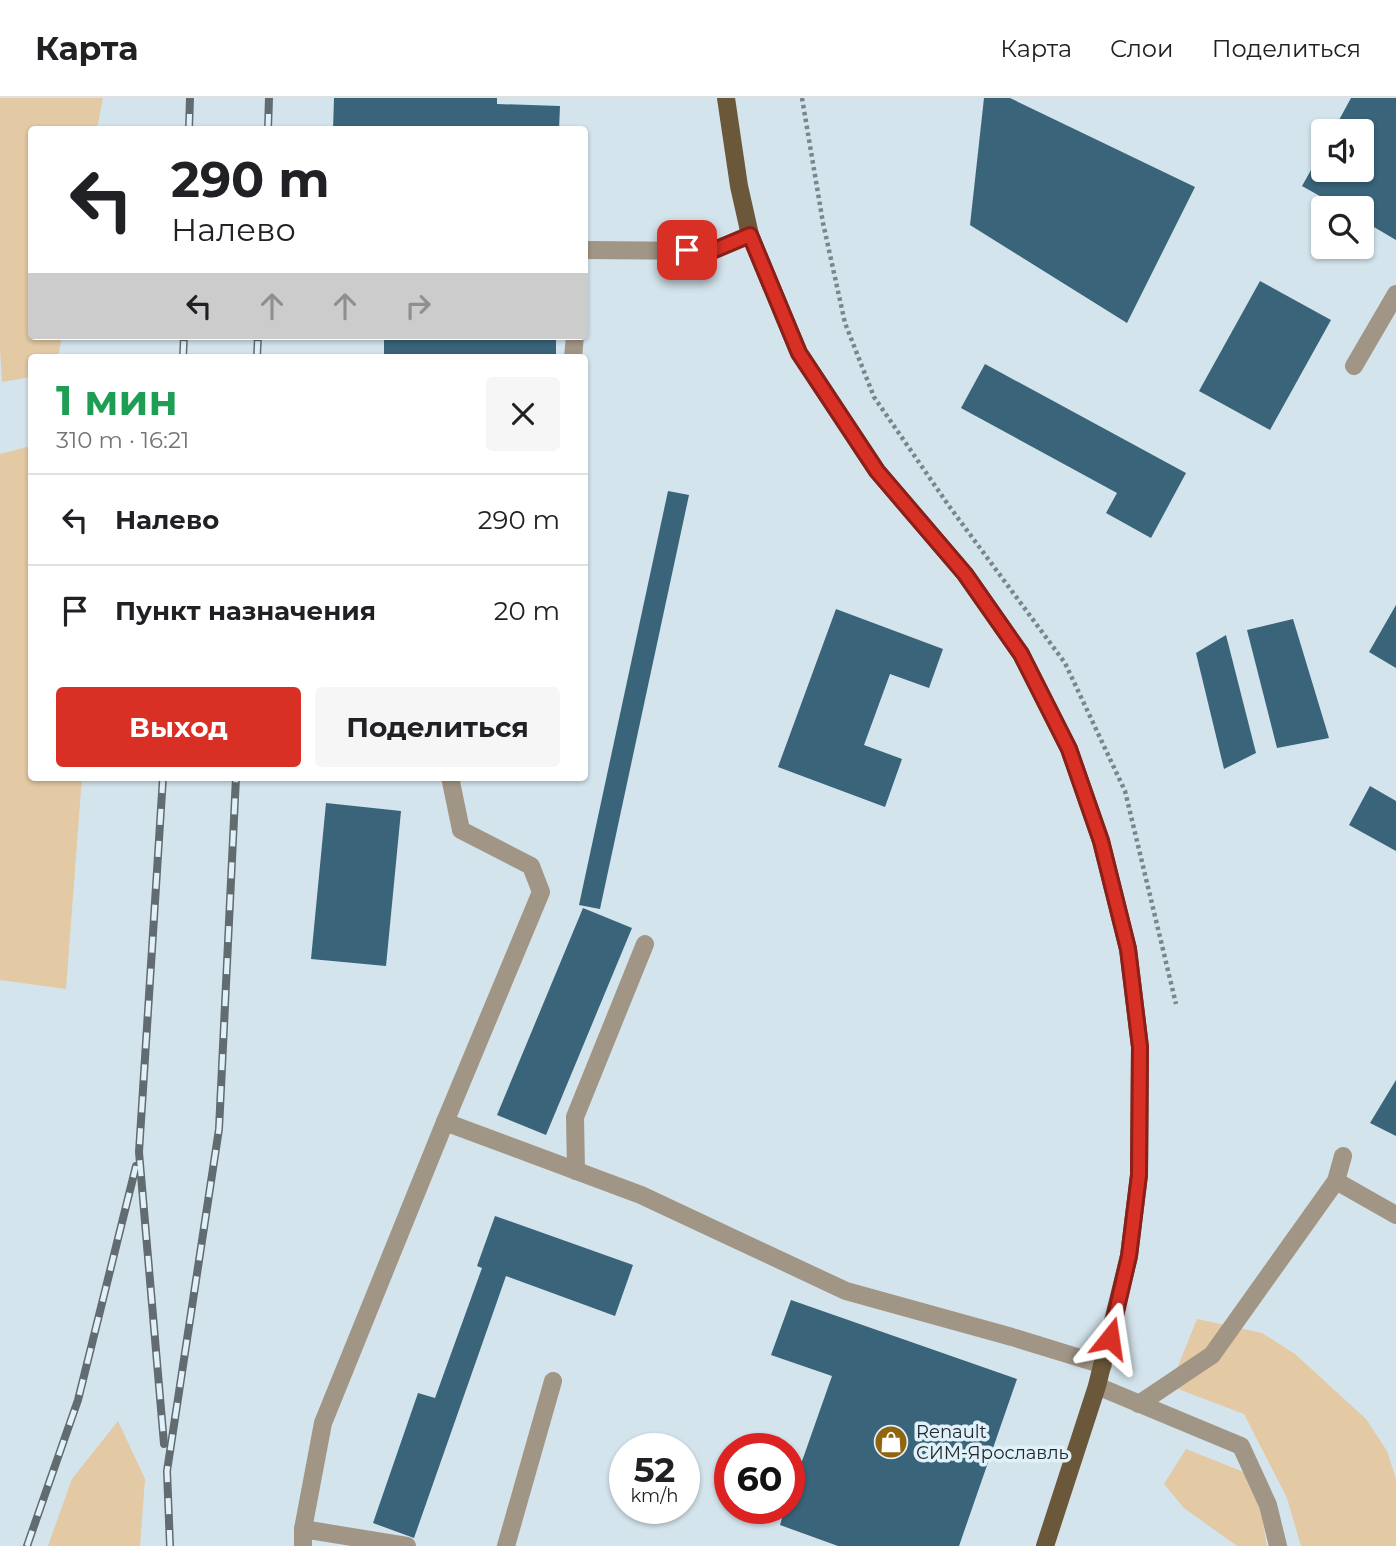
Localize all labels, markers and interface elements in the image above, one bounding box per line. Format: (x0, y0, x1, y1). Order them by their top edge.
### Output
text: Карта (35, 28, 138, 68)
text: Карта (1000, 34, 1072, 63)
text: Слои (1110, 34, 1174, 63)
text: Поделиться (1212, 34, 1361, 63)
map controls (1311, 119, 1374, 259)
button: sound (1311, 119, 1374, 182)
text: 290 m (171, 150, 330, 209)
icon: left (56, 154, 147, 245)
button: search (1311, 196, 1374, 259)
text: Налево (171, 210, 296, 249)
pin (657, 220, 717, 280)
icon: arrive (668, 231, 706, 269)
icon: left (180, 287, 218, 325)
icon: ahead (253, 287, 291, 325)
icon: ahead (326, 287, 364, 325)
icon: right (399, 287, 437, 325)
text: 1 мин (56, 374, 178, 426)
button: close (486, 377, 560, 451)
text: 310 m · 16:21 (56, 426, 189, 454)
icon: left (56, 501, 94, 539)
text: Налево (115, 504, 219, 536)
text: 290 m (478, 504, 560, 536)
icon: arrive (56, 592, 94, 630)
text: Пункт назначения (115, 595, 376, 627)
text: 20 m (494, 595, 560, 627)
button: Выход (56, 687, 301, 767)
button: Поделиться (315, 687, 560, 767)
position arrow (1073, 1301, 1147, 1375)
place label: Renault СИМ-Ярославль (916, 1421, 1069, 1464)
shop icon: Renault СИМ-Ярославль (872, 1423, 910, 1461)
speed limit sign: 60 (714, 1433, 805, 1524)
text: 52 (634, 1448, 675, 1491)
text: km/h (630, 1485, 679, 1507)

